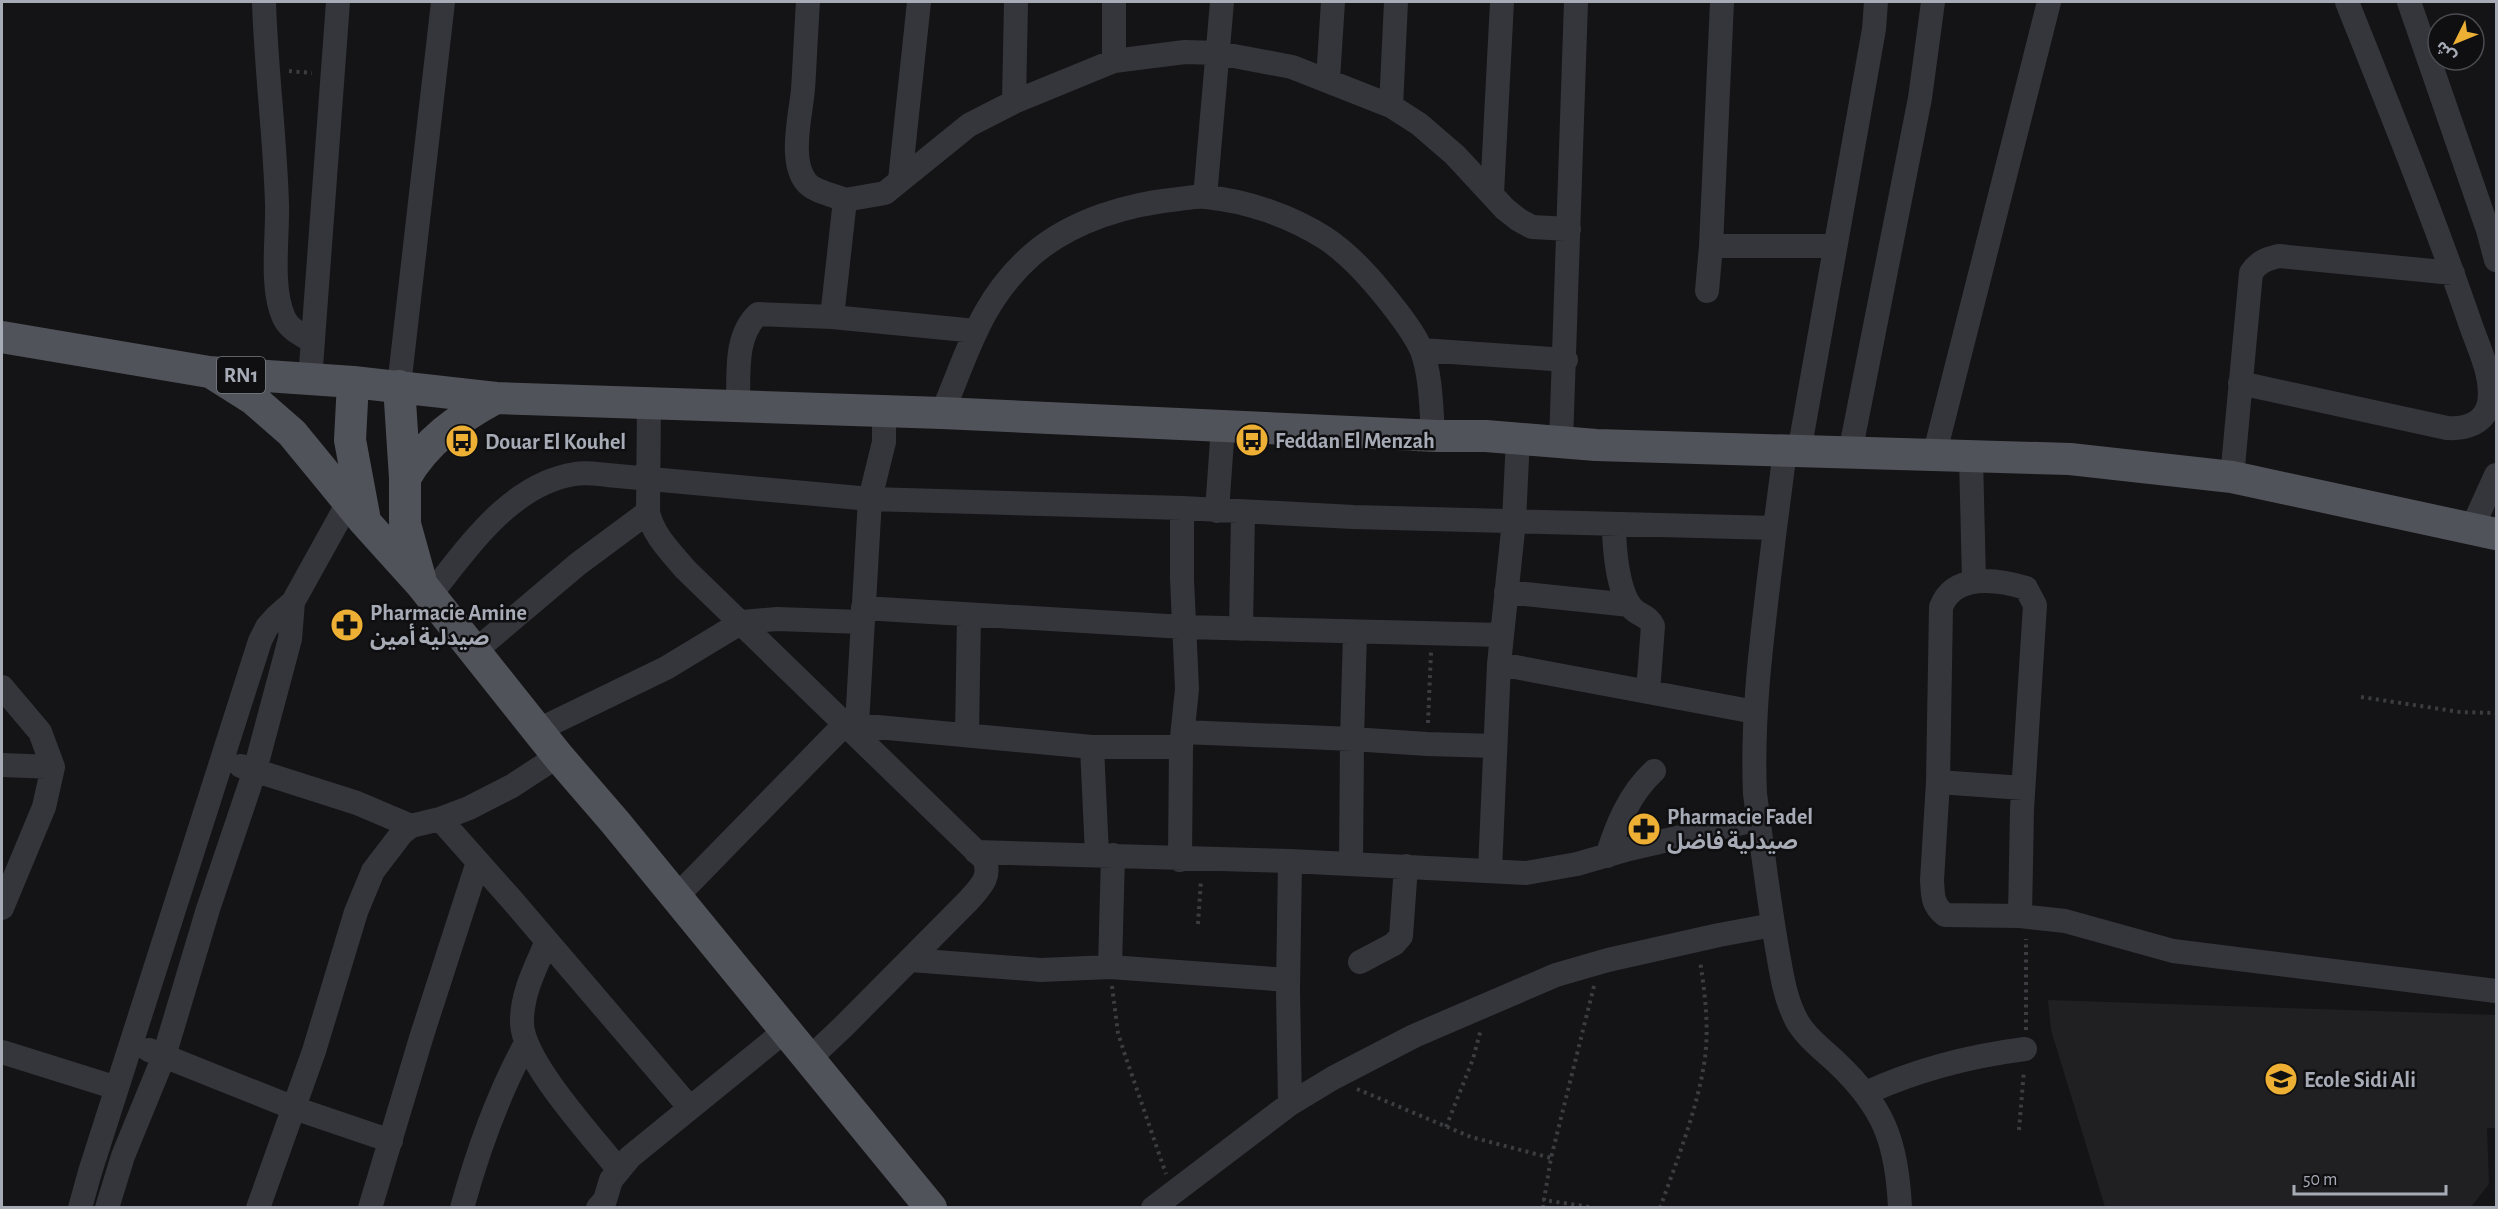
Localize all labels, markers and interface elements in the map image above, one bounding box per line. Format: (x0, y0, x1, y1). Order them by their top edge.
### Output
north arrow (2426, 12, 2486, 72)
text: ش (2432, 37, 2460, 65)
road number: RN1 (217, 357, 265, 393)
bus stop icon: Feddan El Menzah (1234, 422, 1270, 458)
bus stop icon: Douar El Kouhel (444, 423, 480, 459)
place label: Feddan El Menzah (1275, 430, 1435, 452)
place label: Douar El Kouhel (485, 431, 626, 453)
place label: Pharmacie Amine صيدلية أمين (370, 602, 527, 650)
pharmacy icon: Pharmacie Amine صيدلية أمين (329, 607, 365, 643)
place label: Pharmacie Fadel صيدلية فاضل (1667, 806, 1813, 854)
pharmacy icon: Pharmacie Fadel صيدلية فاضل (1626, 811, 1662, 847)
school or university icon: Ecole Sidi Ali (2263, 1061, 2299, 1097)
place label: Ecole Sidi Ali (2304, 1069, 2416, 1091)
scale bar (2294, 1158, 2446, 1196)
text: 50 m (2303, 1171, 2337, 1189)

